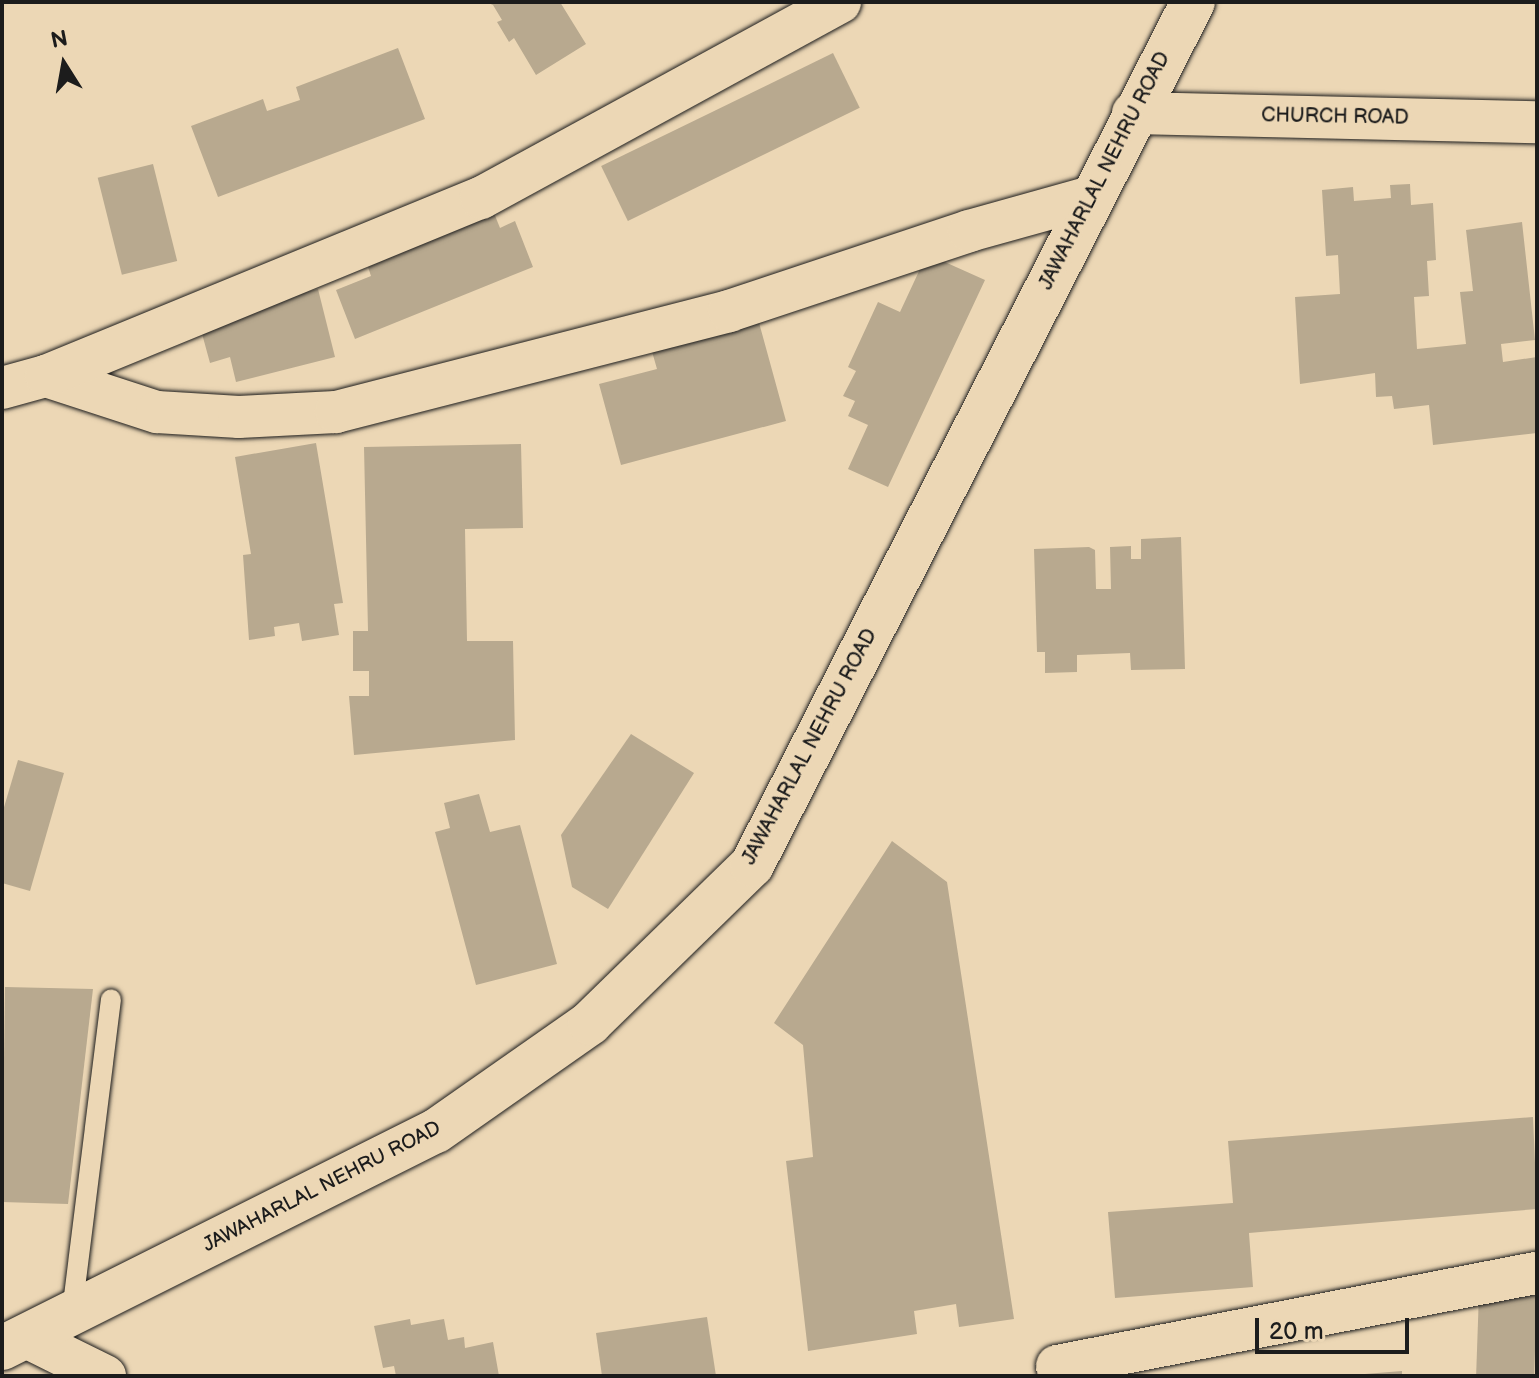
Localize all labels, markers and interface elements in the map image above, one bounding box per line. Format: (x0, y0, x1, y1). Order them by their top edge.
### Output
north arrow (24, 24, 104, 104)
text: N (49, 25, 70, 55)
street label: JAWAHARLAL NEHRU ROAD (1034, 48, 1176, 294)
street label: CHURCH ROAD (1261, 104, 1409, 130)
street label: JAWAHARLAL NEHRU ROAD (737, 625, 883, 869)
street label: JAWAHARLAL NEHRU ROAD (199, 1116, 445, 1258)
scale bar (1259, 1302, 1413, 1352)
text: 20 m (1269, 1317, 1324, 1346)

